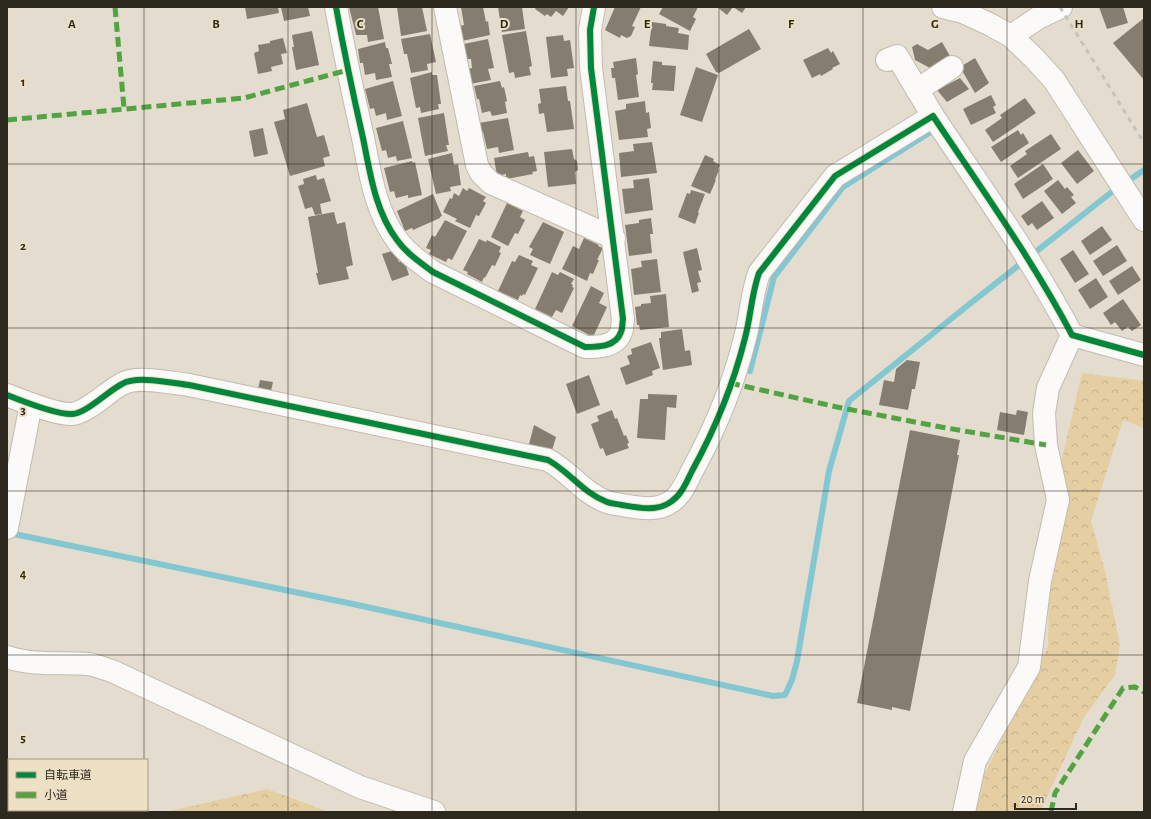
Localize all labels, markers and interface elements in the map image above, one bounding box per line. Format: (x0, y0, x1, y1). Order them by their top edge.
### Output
text: A (68, 18, 76, 31)
text: B (212, 18, 220, 31)
text: C (357, 18, 364, 31)
text: D (500, 18, 509, 31)
text: E (644, 18, 651, 31)
text: F (788, 18, 795, 31)
text: G (931, 18, 939, 31)
text: H (1074, 18, 1084, 31)
text: 1 (21, 76, 25, 89)
text: 2 (20, 240, 26, 253)
text: 3 (20, 404, 26, 417)
text: 4 (20, 568, 27, 581)
text: 5 (20, 732, 26, 745)
legend (8, 759, 148, 811)
text: 自転車道 (44, 768, 92, 781)
scale bar (1015, 785, 1076, 811)
text: 小道 (44, 788, 68, 801)
text: 20 m (1021, 793, 1044, 805)

